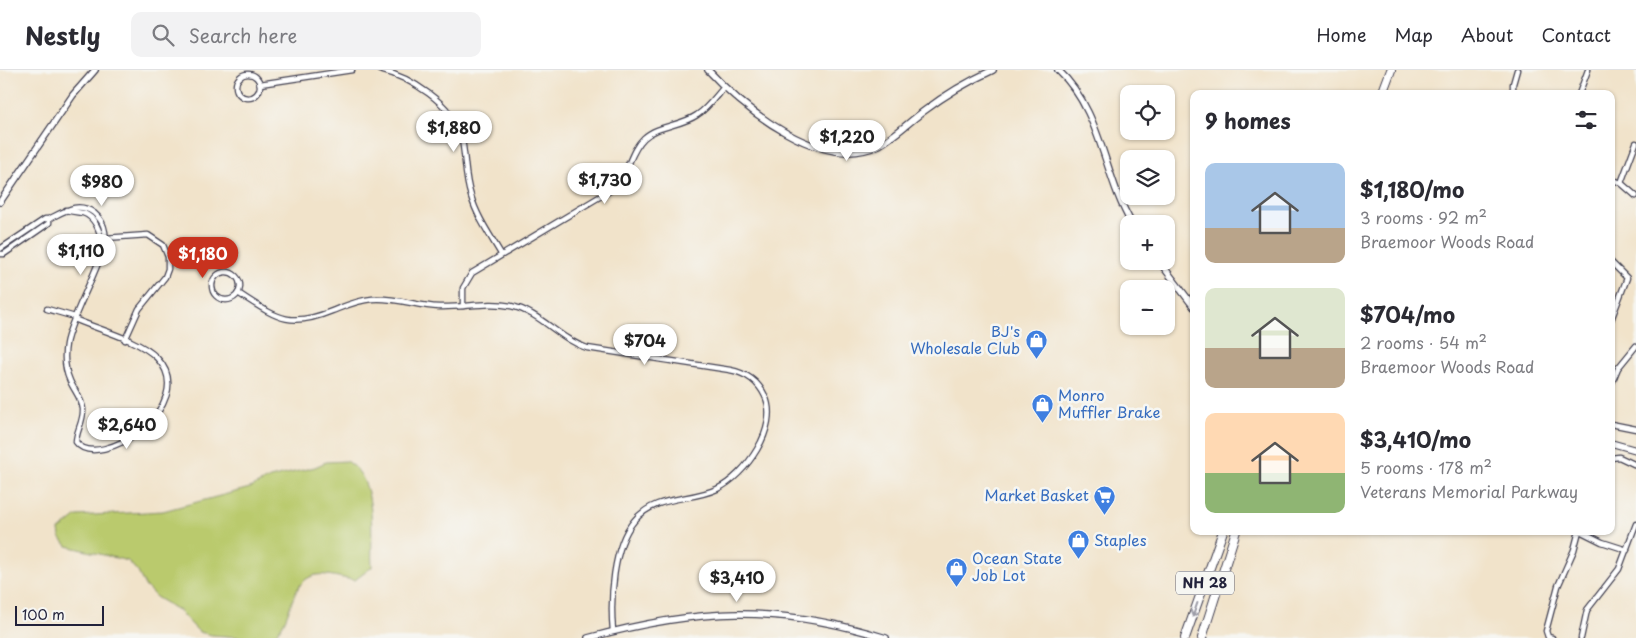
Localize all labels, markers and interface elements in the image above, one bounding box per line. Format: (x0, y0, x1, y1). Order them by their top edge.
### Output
search box (131, 12, 481, 57)
text: Nestly (25, 17, 101, 53)
icon: search (149, 21, 177, 49)
text: Search here (189, 21, 297, 49)
text: Home (1316, 21, 1366, 48)
text: Map (1394, 21, 1433, 48)
text: About (1461, 21, 1513, 48)
text: Contact (1541, 21, 1611, 48)
map controls (1120, 85, 1175, 335)
button: locate (1120, 85, 1175, 140)
text: 9 homes (1205, 104, 1291, 136)
icon: filters (1572, 106, 1600, 134)
pin: $1,880 (413, 111, 495, 153)
text: $1,880 (427, 115, 481, 139)
pin: $1,220 (806, 119, 888, 162)
text: $1,220 (819, 124, 875, 148)
button: layers (1120, 150, 1175, 205)
pin: $1,730 (564, 162, 646, 205)
pin: $980 (72, 164, 132, 207)
text: $1,730 (578, 167, 632, 191)
text: $980 (81, 169, 123, 193)
text: $1,180/mo (1360, 173, 1464, 205)
icon: home (1245, 183, 1305, 243)
text: 3 rooms · 92 m² (1360, 205, 1487, 229)
button: + (1120, 215, 1175, 270)
text: Braemoor Woods Road (1360, 229, 1534, 253)
pin: $1,110 (40, 234, 122, 276)
pin: $1,180 (162, 236, 244, 279)
text: $1,110 (58, 238, 104, 262)
text: $1,180 (178, 241, 228, 265)
button: − (1120, 280, 1175, 335)
text: $704/mo (1360, 298, 1455, 330)
icon: home (1245, 308, 1305, 368)
place label: BJ's Wholesale Club (910, 319, 1020, 359)
pin: $704 (615, 324, 675, 366)
text: $704 (624, 328, 666, 352)
shop icon: BJ's Wholesale Club (1024, 329, 1048, 360)
text: 2 rooms · 54 m² (1360, 330, 1487, 354)
text: Braemoor Woods Road (1360, 354, 1534, 378)
place label: Monro Muffler Brake (1058, 383, 1160, 423)
shop icon: Monro Muffler Brake (1030, 393, 1054, 424)
pin: $2,640 (86, 408, 168, 450)
text: $2,640 (98, 412, 156, 436)
text: $3,410/mo (1360, 423, 1471, 455)
icon: home (1245, 433, 1305, 493)
text: 5 rooms · 178 m² (1360, 455, 1492, 479)
text: Veterans Memorial Parkway (1360, 479, 1578, 503)
place label: Market Basket (985, 483, 1089, 506)
supermarket icon: Market Basket (1093, 484, 1117, 515)
place label: Staples (1094, 528, 1147, 551)
shop icon: Staples (1066, 529, 1090, 560)
place label: Ocean State Job Lot (972, 546, 1062, 586)
shop icon: Ocean State Job Lot (944, 556, 968, 587)
pin: $3,410 (696, 560, 778, 603)
text: $3,410 (710, 565, 764, 589)
road number: NH 28 (1176, 572, 1234, 594)
one-way arrow (1190, 602, 1199, 617)
scale bar (15, 603, 104, 626)
text: 100 m (22, 604, 65, 625)

